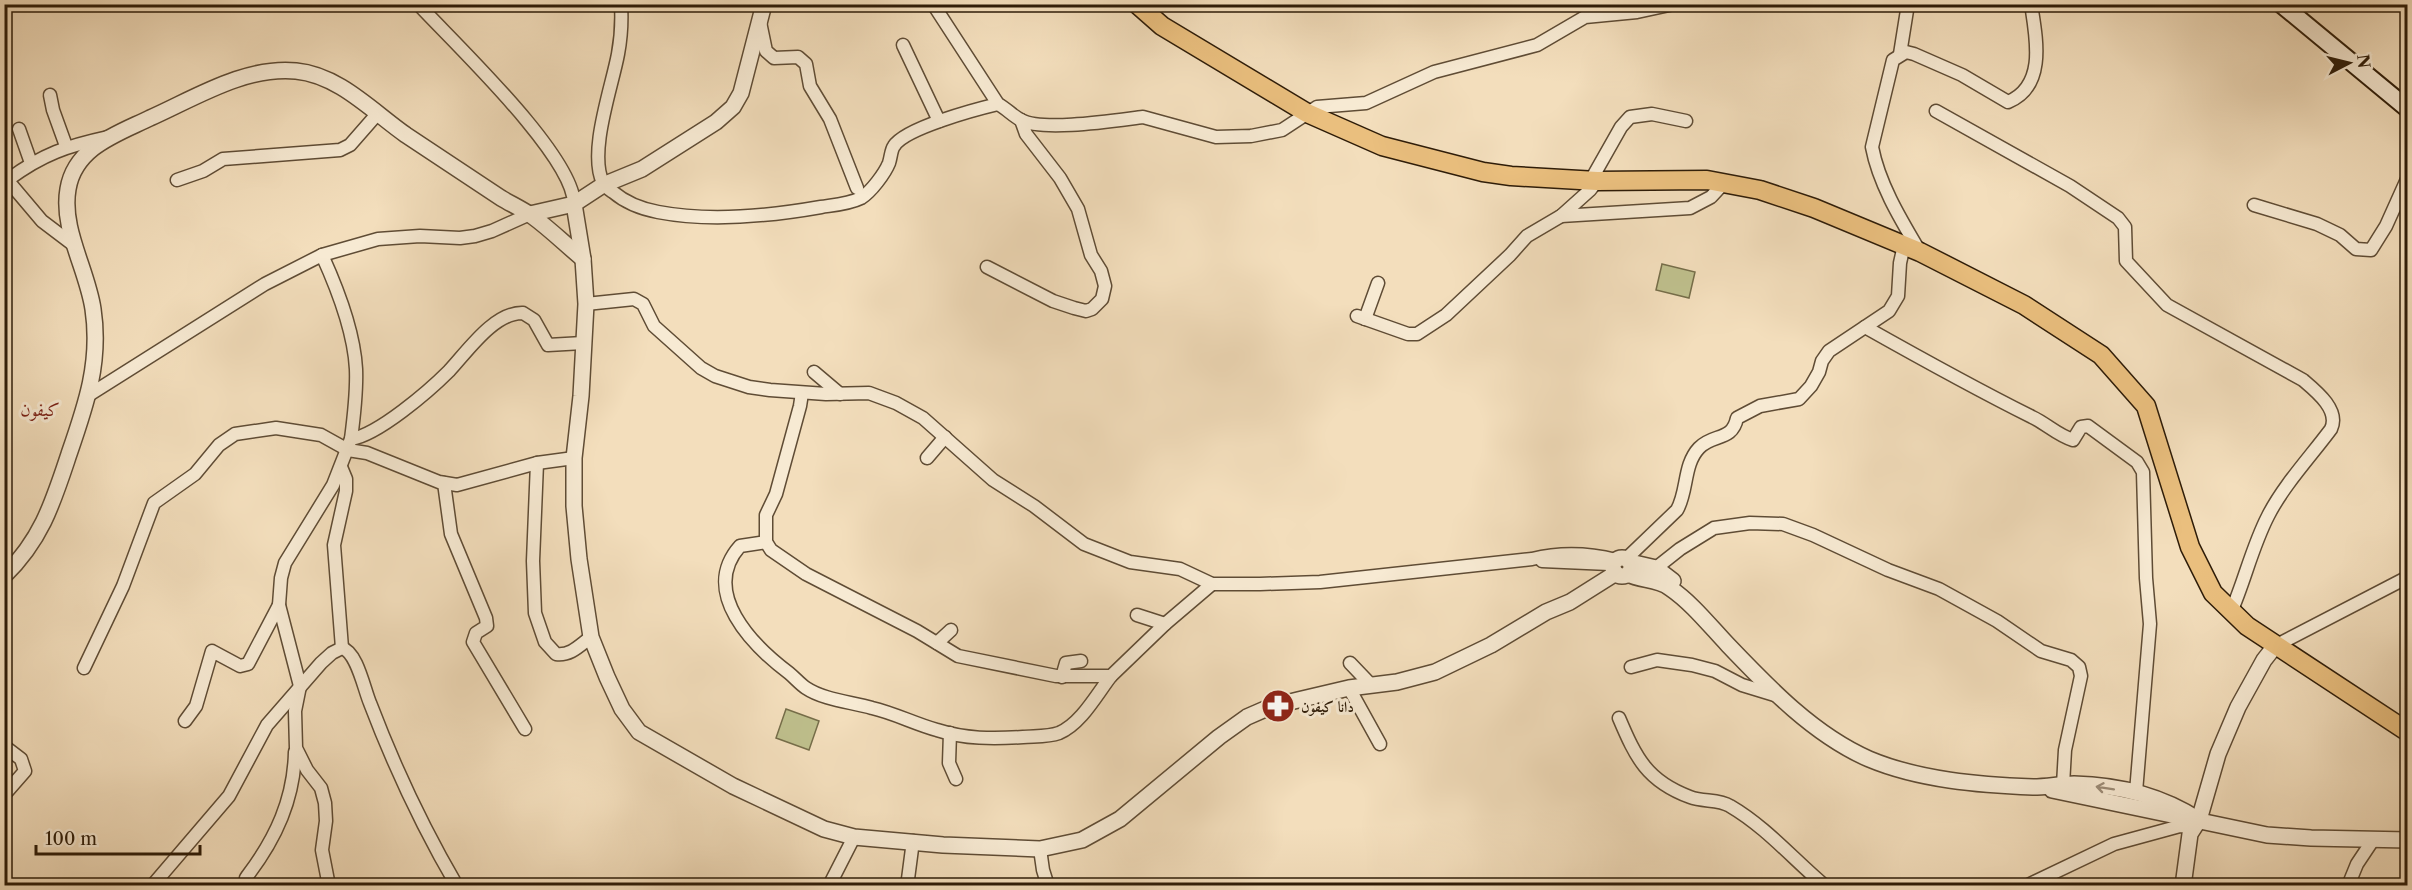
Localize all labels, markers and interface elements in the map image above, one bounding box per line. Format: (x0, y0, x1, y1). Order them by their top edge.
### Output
north arrow (2319, 33, 2379, 93)
text: N (2353, 53, 2375, 69)
district label: كيفون (20, 399, 60, 421)
pharmacy icon: دانا كيفون (1260, 688, 1296, 724)
place label: دانا كيفون (1301, 697, 1354, 716)
one-way arrow (2096, 782, 2116, 793)
scale bar (36, 818, 200, 856)
text: 100 m (45, 828, 97, 850)

